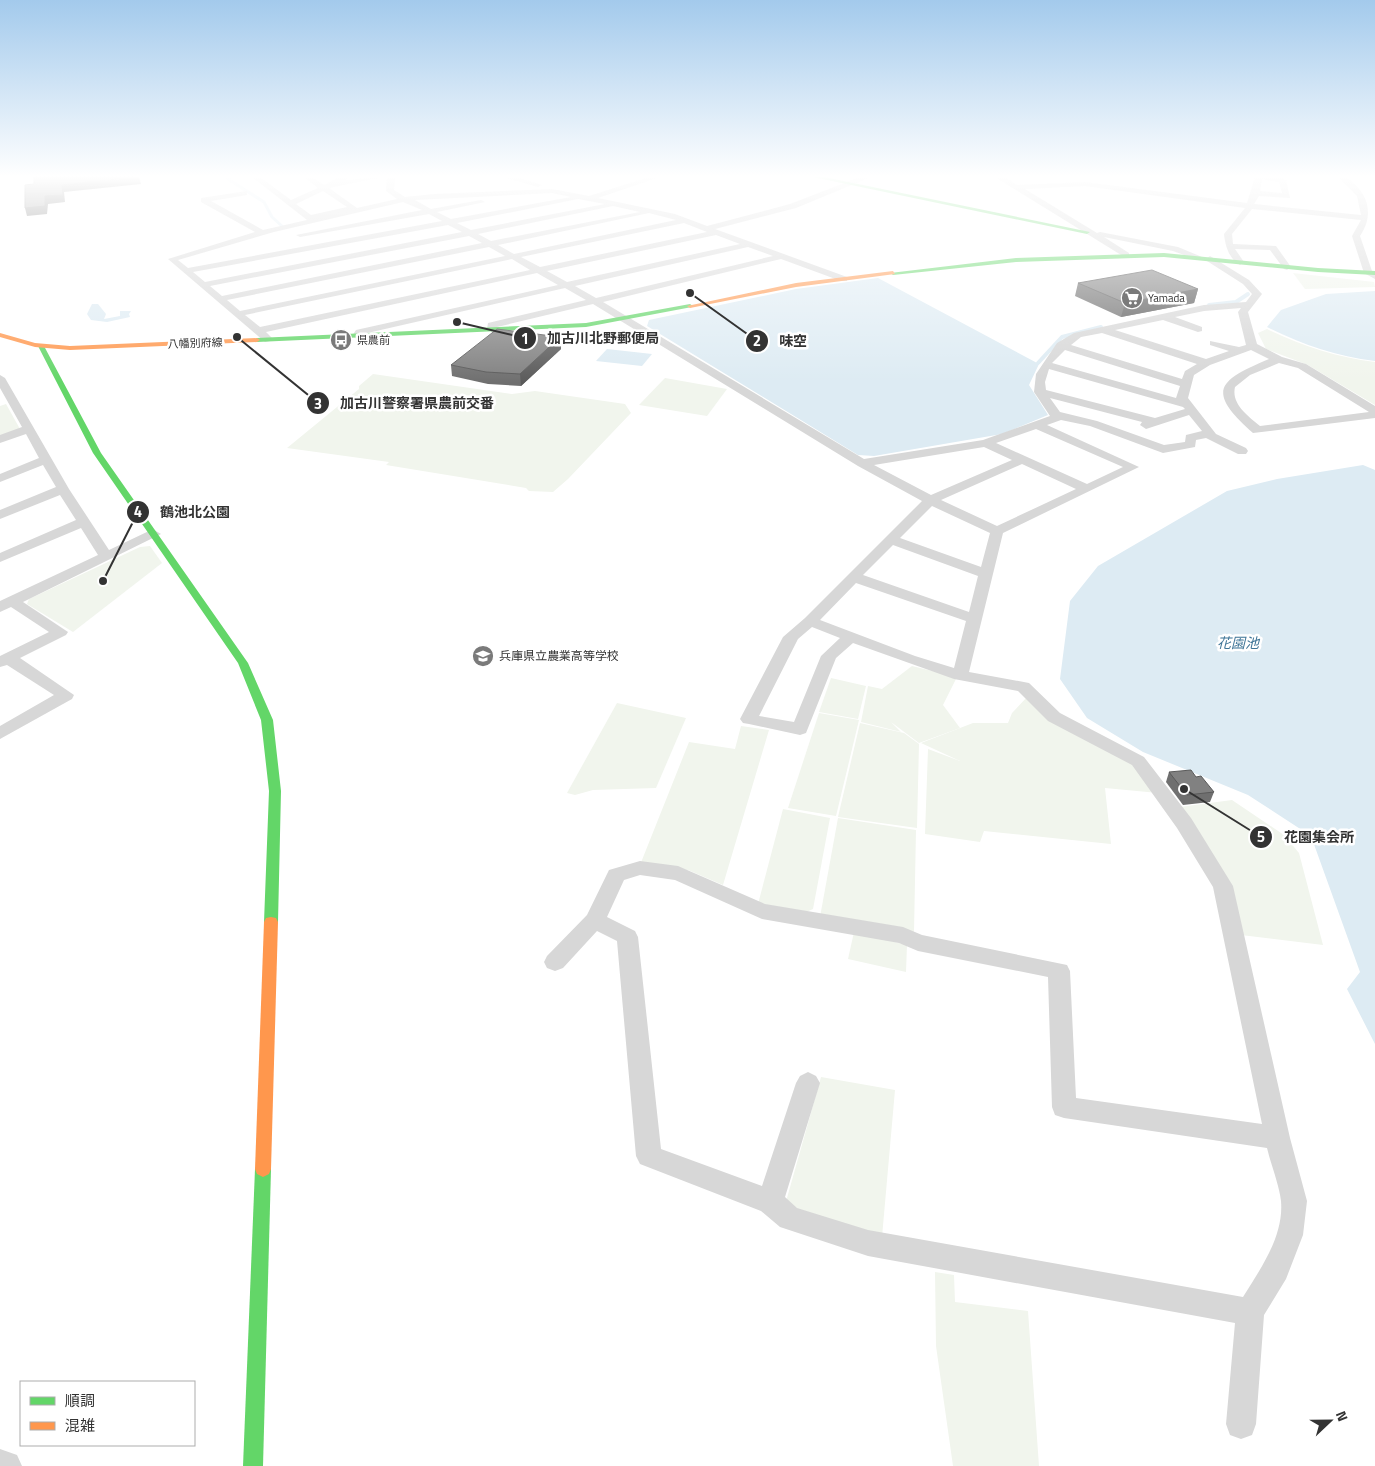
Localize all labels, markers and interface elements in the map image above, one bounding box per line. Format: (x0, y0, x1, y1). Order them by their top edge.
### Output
supermarket icon: Yamada (1120, 286, 1144, 310)
place label: Yamada (1148, 290, 1185, 306)
callout: 加古川北野郵便局 (512, 324, 669, 353)
text: 1 (521, 327, 529, 350)
text: 加古川北野郵便局 (547, 327, 659, 348)
callout: 味空 (744, 327, 817, 356)
bus stop icon: 県農前 (329, 328, 353, 352)
text: 2 (753, 329, 761, 352)
text: 味空 (779, 330, 807, 351)
place label: 県農前 (357, 332, 390, 348)
street label: 八幡別府線 (167, 334, 223, 352)
callout: 加古川警察署県農前交番 (305, 389, 504, 418)
text: 3 (314, 392, 322, 415)
text: 加古川警察署県農前交番 (340, 392, 494, 413)
callout: 鶴池北公園 (125, 497, 240, 526)
text: 4 (134, 500, 142, 523)
text: 鶴池北公園 (160, 501, 230, 522)
water label: 花園池 (1217, 632, 1261, 653)
school or university icon: 兵庫県立農業高等学校 (471, 644, 495, 668)
place label: 兵庫県立農業高等学校 (499, 646, 619, 665)
callout: 花園集会所 (1249, 823, 1364, 852)
text: 5 (1257, 825, 1265, 848)
text: 花園集会所 (1284, 826, 1354, 847)
legend (20, 1381, 195, 1446)
text: 順調 (65, 1389, 95, 1412)
north arrow (1305, 1396, 1355, 1446)
text: N (1331, 1408, 1354, 1424)
text: 混雑 (65, 1414, 95, 1437)

